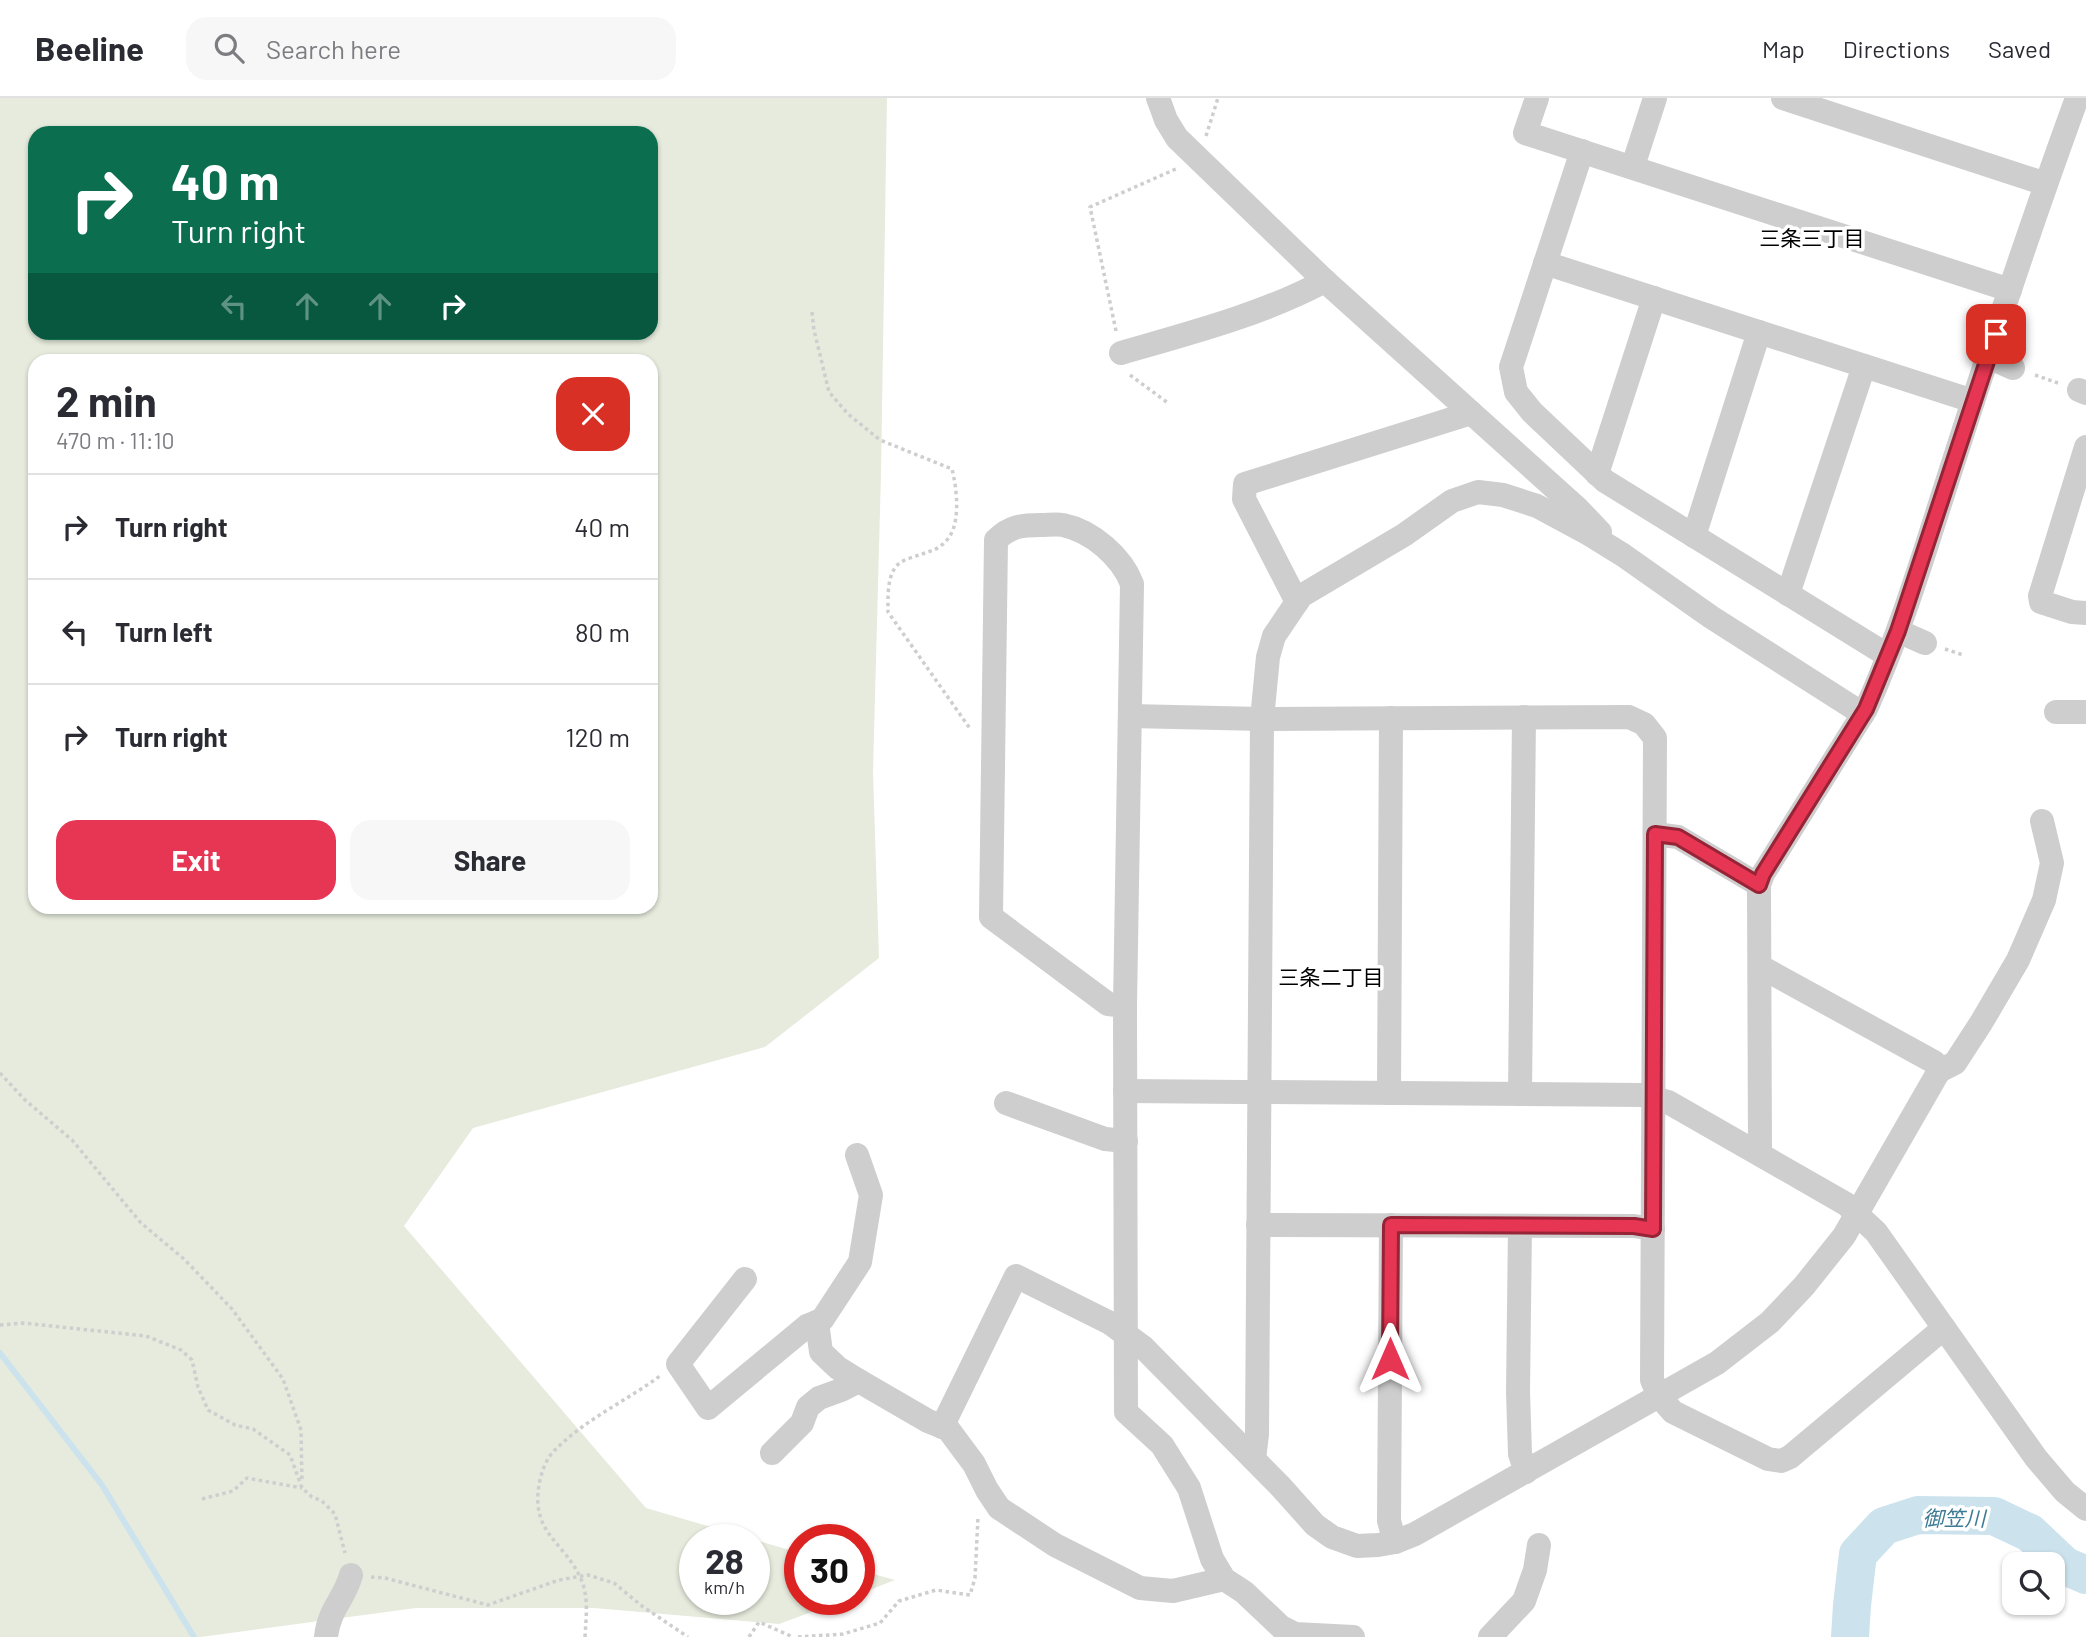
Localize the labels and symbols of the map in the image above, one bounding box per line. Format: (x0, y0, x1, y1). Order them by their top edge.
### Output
district label: 三条三丁目 (1760, 225, 1865, 250)
pin (1966, 304, 2026, 364)
district label: 三条二丁目 (1279, 964, 1384, 989)
position arrow (1353, 1322, 1427, 1396)
water label: 御笠川 (1923, 1505, 1987, 1530)
speed limit sign: 30 (784, 1524, 875, 1615)

